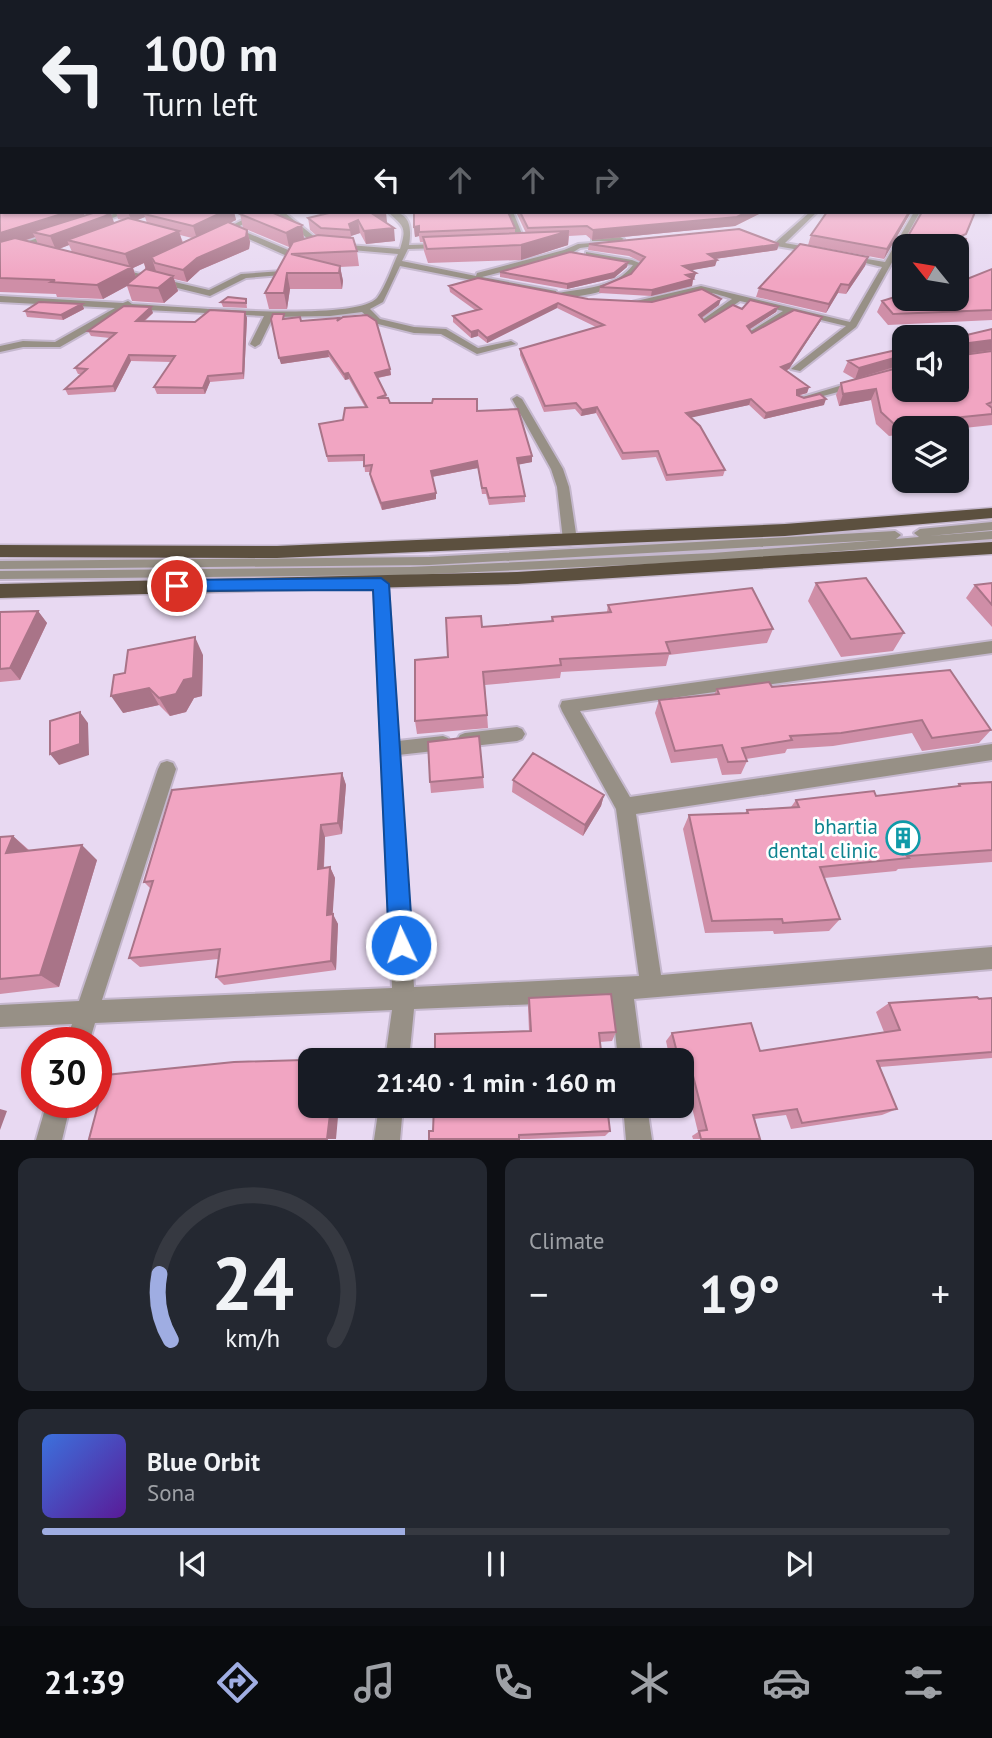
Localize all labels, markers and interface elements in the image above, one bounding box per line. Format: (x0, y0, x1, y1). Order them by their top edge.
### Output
text: 100 m (143, 21, 278, 85)
icon: left (28, 28, 119, 119)
text: Turn left (143, 83, 258, 125)
icon: left (368, 161, 406, 199)
icon: ahead (441, 161, 479, 199)
icon: ahead (514, 161, 552, 199)
icon: right (587, 161, 625, 199)
north arrow (892, 234, 970, 312)
map controls (892, 234, 969, 493)
button: sound (892, 325, 969, 402)
button: layers (892, 416, 969, 493)
pin (147, 556, 207, 616)
icon: arrive (158, 567, 196, 605)
place label: bhartia dental clinic (767, 813, 878, 864)
building icon: bhartia dental clinic (884, 819, 922, 857)
position arrow (364, 908, 438, 982)
speed limit sign: 30 (21, 1027, 112, 1118)
text: 21:40 · 1 min · 160 m (376, 1066, 616, 1099)
text: Climate (529, 1226, 604, 1255)
text: 24 (211, 1237, 294, 1331)
text: 19° (699, 1260, 780, 1327)
text: − (529, 1269, 548, 1318)
text: + (931, 1269, 950, 1318)
text: km/h (225, 1322, 280, 1354)
text: Blue Orbit (147, 1445, 260, 1478)
text: Sona (147, 1478, 196, 1507)
icon: previous (174, 1545, 212, 1583)
icon: pause (477, 1545, 515, 1583)
icon: next (780, 1545, 818, 1583)
icon: directions (213, 1658, 262, 1707)
icon: music (350, 1658, 399, 1707)
icon: phone (488, 1658, 537, 1707)
icon: climate (625, 1658, 674, 1707)
icon: car (762, 1658, 811, 1707)
icon: filters (899, 1658, 948, 1707)
text: 21:39 (44, 1661, 125, 1703)

